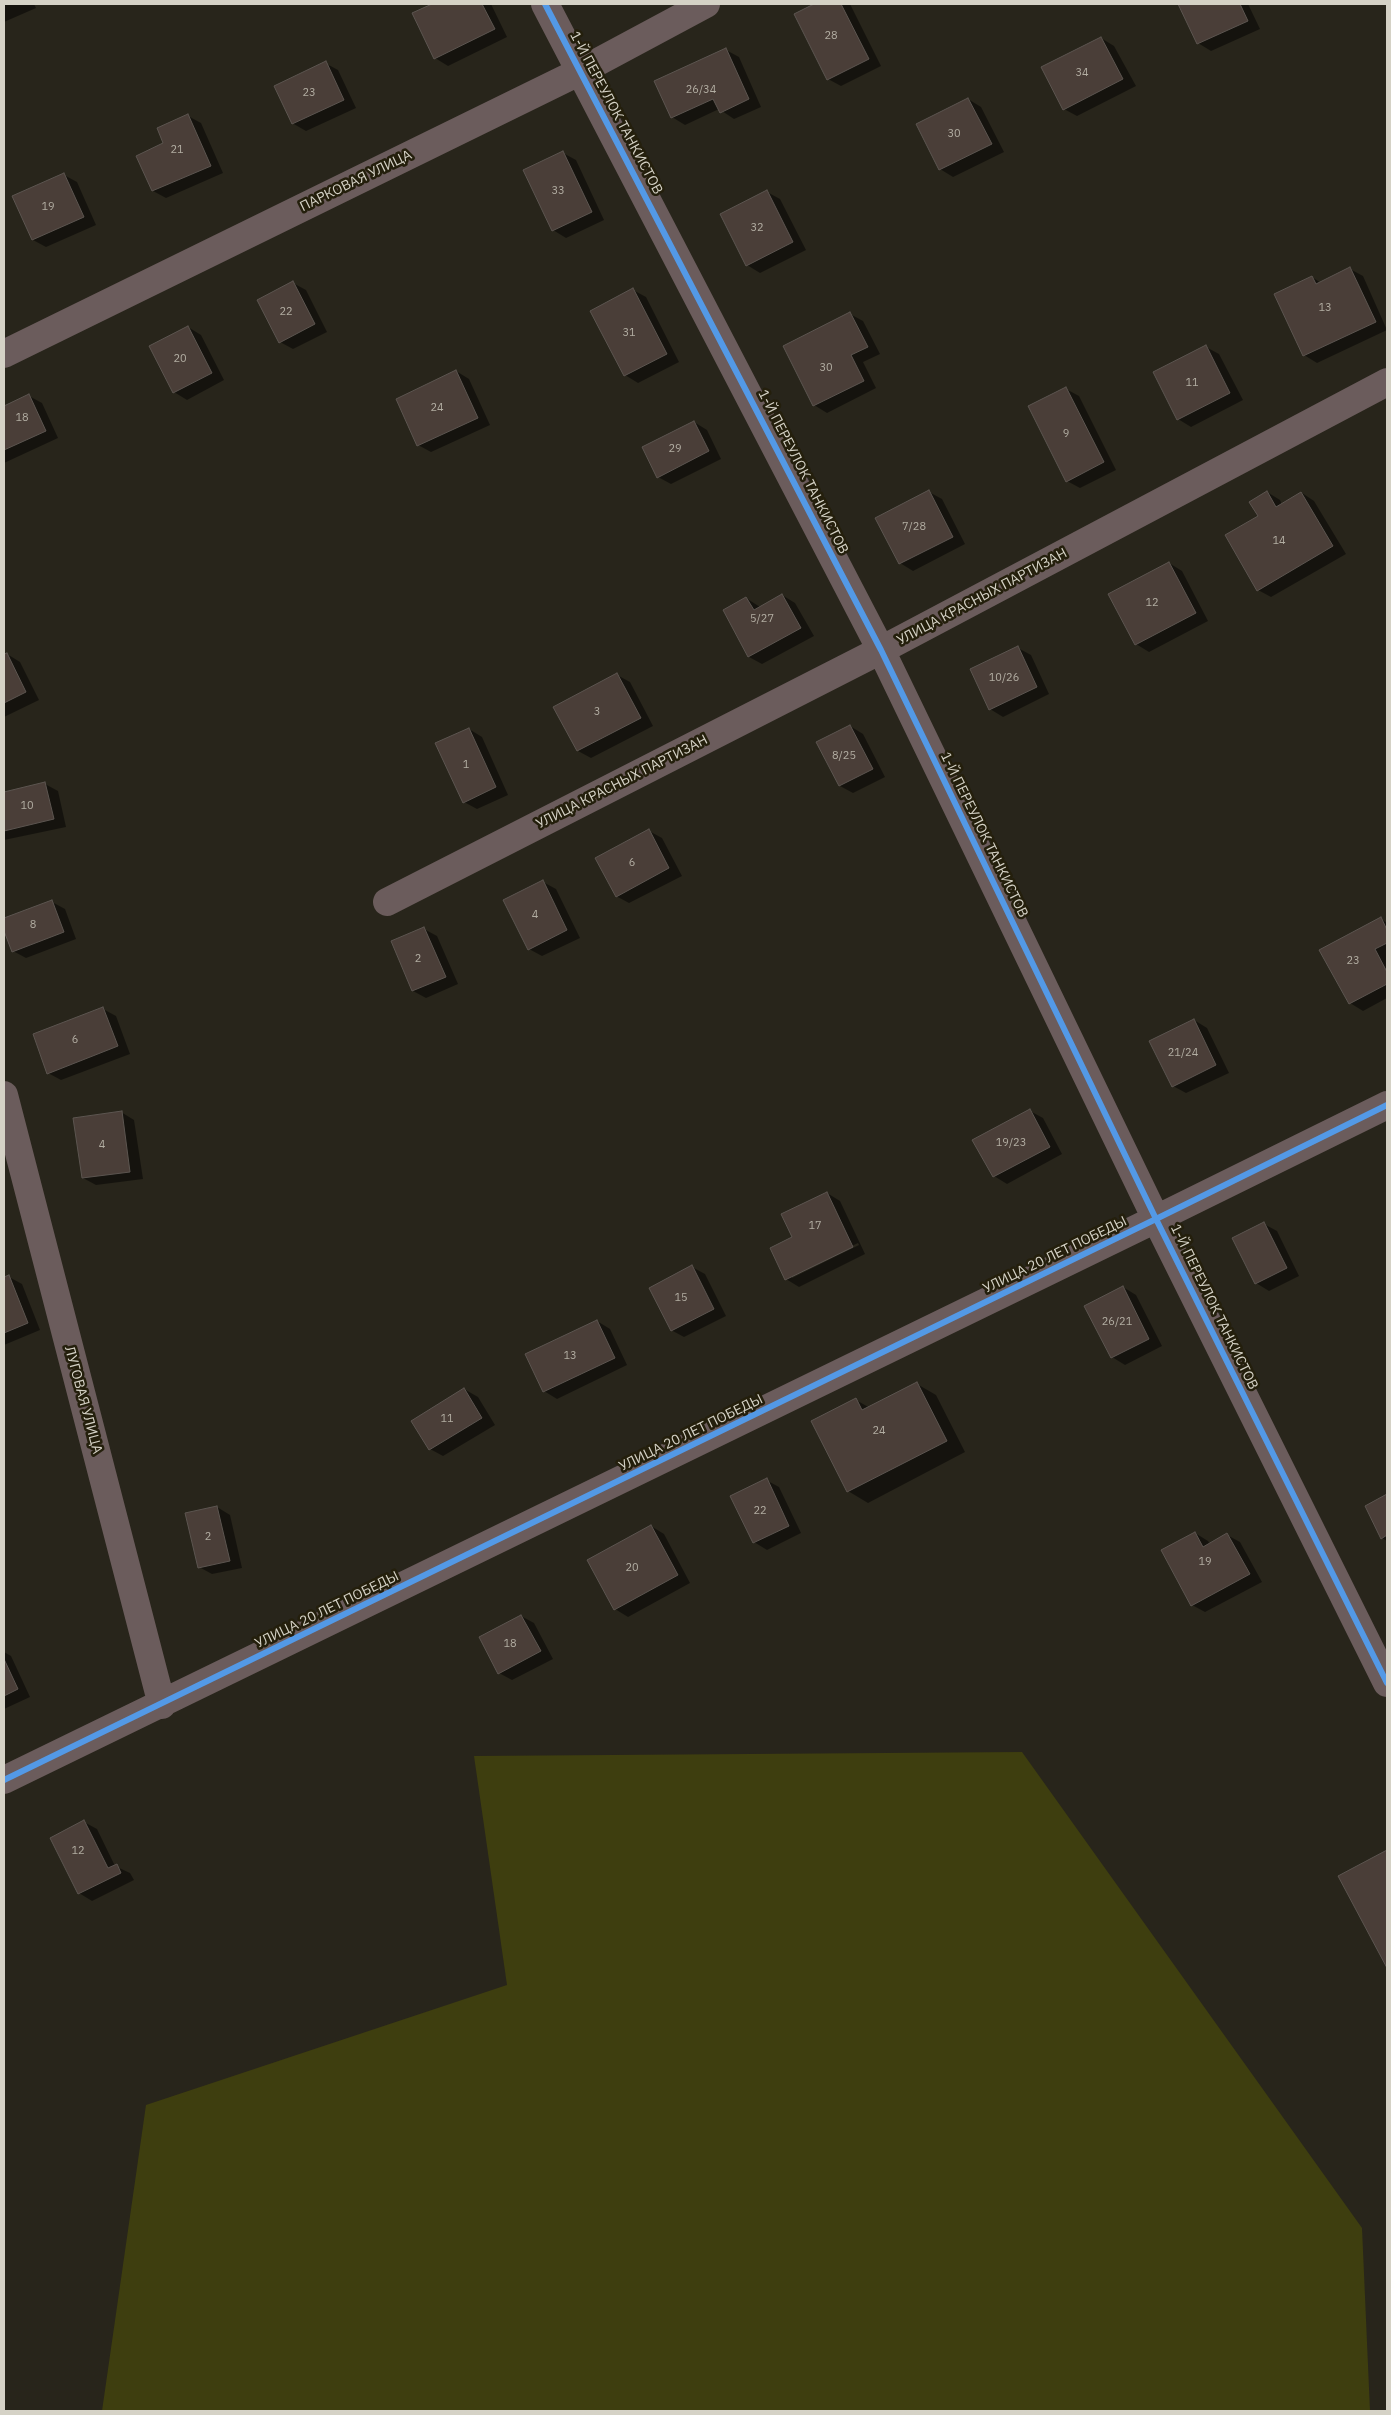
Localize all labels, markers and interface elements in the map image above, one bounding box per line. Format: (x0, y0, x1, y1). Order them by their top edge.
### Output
street label: 1-Й ПЕРЕУЛОК ТАНКИСТОВ (566, 29, 666, 197)
house number: 28 (824, 29, 838, 43)
house number: 34 (1075, 66, 1089, 80)
house number: 26/34 (686, 83, 716, 97)
house number: 23 (302, 86, 316, 100)
house number: 30 (947, 127, 961, 141)
house number: 21 (170, 143, 184, 157)
street label: ПАРКОВАЯ УЛИЦА (297, 147, 415, 215)
house number: 33 (551, 184, 565, 198)
house number: 19 (41, 200, 55, 214)
house number: 32 (750, 221, 764, 235)
house number: 13 (1318, 301, 1332, 315)
house number: 22 (279, 305, 293, 319)
house number: 31 (622, 326, 636, 340)
house number: 20 (173, 352, 187, 366)
house number: 30 (819, 361, 833, 375)
house number: 11 (1185, 376, 1199, 390)
street label: 1-Й ПЕРЕУЛОК ТАНКИСТОВ (754, 387, 852, 557)
house number: 24 (430, 401, 444, 415)
house number: 18 (15, 411, 29, 425)
house number: 9 (1063, 427, 1069, 441)
house number: 29 (668, 442, 682, 456)
house number: 7/28 (902, 520, 926, 534)
house number: 14 (1272, 534, 1286, 548)
street label: УЛИЦА КРАСНЫХ ПАРТИЗАН (894, 545, 1070, 649)
house number: 12 (1145, 596, 1159, 610)
house number: 5/27 (750, 612, 774, 626)
house number: 10/26 (989, 671, 1019, 685)
house number: 3 (594, 705, 600, 719)
street label: УЛИЦА КРАСНЫХ ПАРТИЗАН (533, 731, 711, 833)
house number: 8/25 (832, 749, 856, 763)
street label: 1-Й ПЕРЕУЛОК ТАНКИСТОВ (937, 750, 1031, 920)
house number: 1 (463, 758, 469, 772)
house number: 10 (20, 799, 34, 813)
house number: 6 (629, 856, 635, 870)
house number: 4 (532, 908, 538, 922)
house number: 8 (30, 918, 36, 932)
house number: 2 (415, 952, 421, 966)
house number: 23 (1346, 954, 1360, 968)
house number: 6 (72, 1033, 78, 1047)
house number: 21/24 (1168, 1046, 1198, 1060)
house number: 19/23 (996, 1136, 1026, 1150)
house number: 4 (99, 1138, 105, 1152)
street label: УЛИЦА 20 ЛЕТ ПОБЕДЫ (980, 1213, 1130, 1297)
house number: 17 (808, 1219, 822, 1233)
street label: 1-Й ПЕРЕУЛОК ТАНКИСТОВ (1167, 1222, 1261, 1392)
house number: 15 (674, 1291, 688, 1305)
house number: 26/21 (1102, 1315, 1132, 1329)
street label: ЛУГОВАЯ УЛИЦА (61, 1344, 105, 1456)
house number: 13 (563, 1349, 577, 1363)
street label: УЛИЦА 20 ЛЕТ ПОБЕДЫ (616, 1391, 766, 1475)
house number: 11 (440, 1412, 454, 1426)
house number: 24 (872, 1424, 886, 1438)
house number: 22 (753, 1504, 767, 1518)
house number: 2 (205, 1530, 211, 1544)
house number: 19 (1198, 1555, 1212, 1569)
house number: 20 (625, 1561, 639, 1575)
street label: УЛИЦА 20 ЛЕТ ПОБЕДЫ (252, 1568, 402, 1652)
house number: 18 (503, 1637, 517, 1651)
house number: 12 (71, 1844, 85, 1858)

